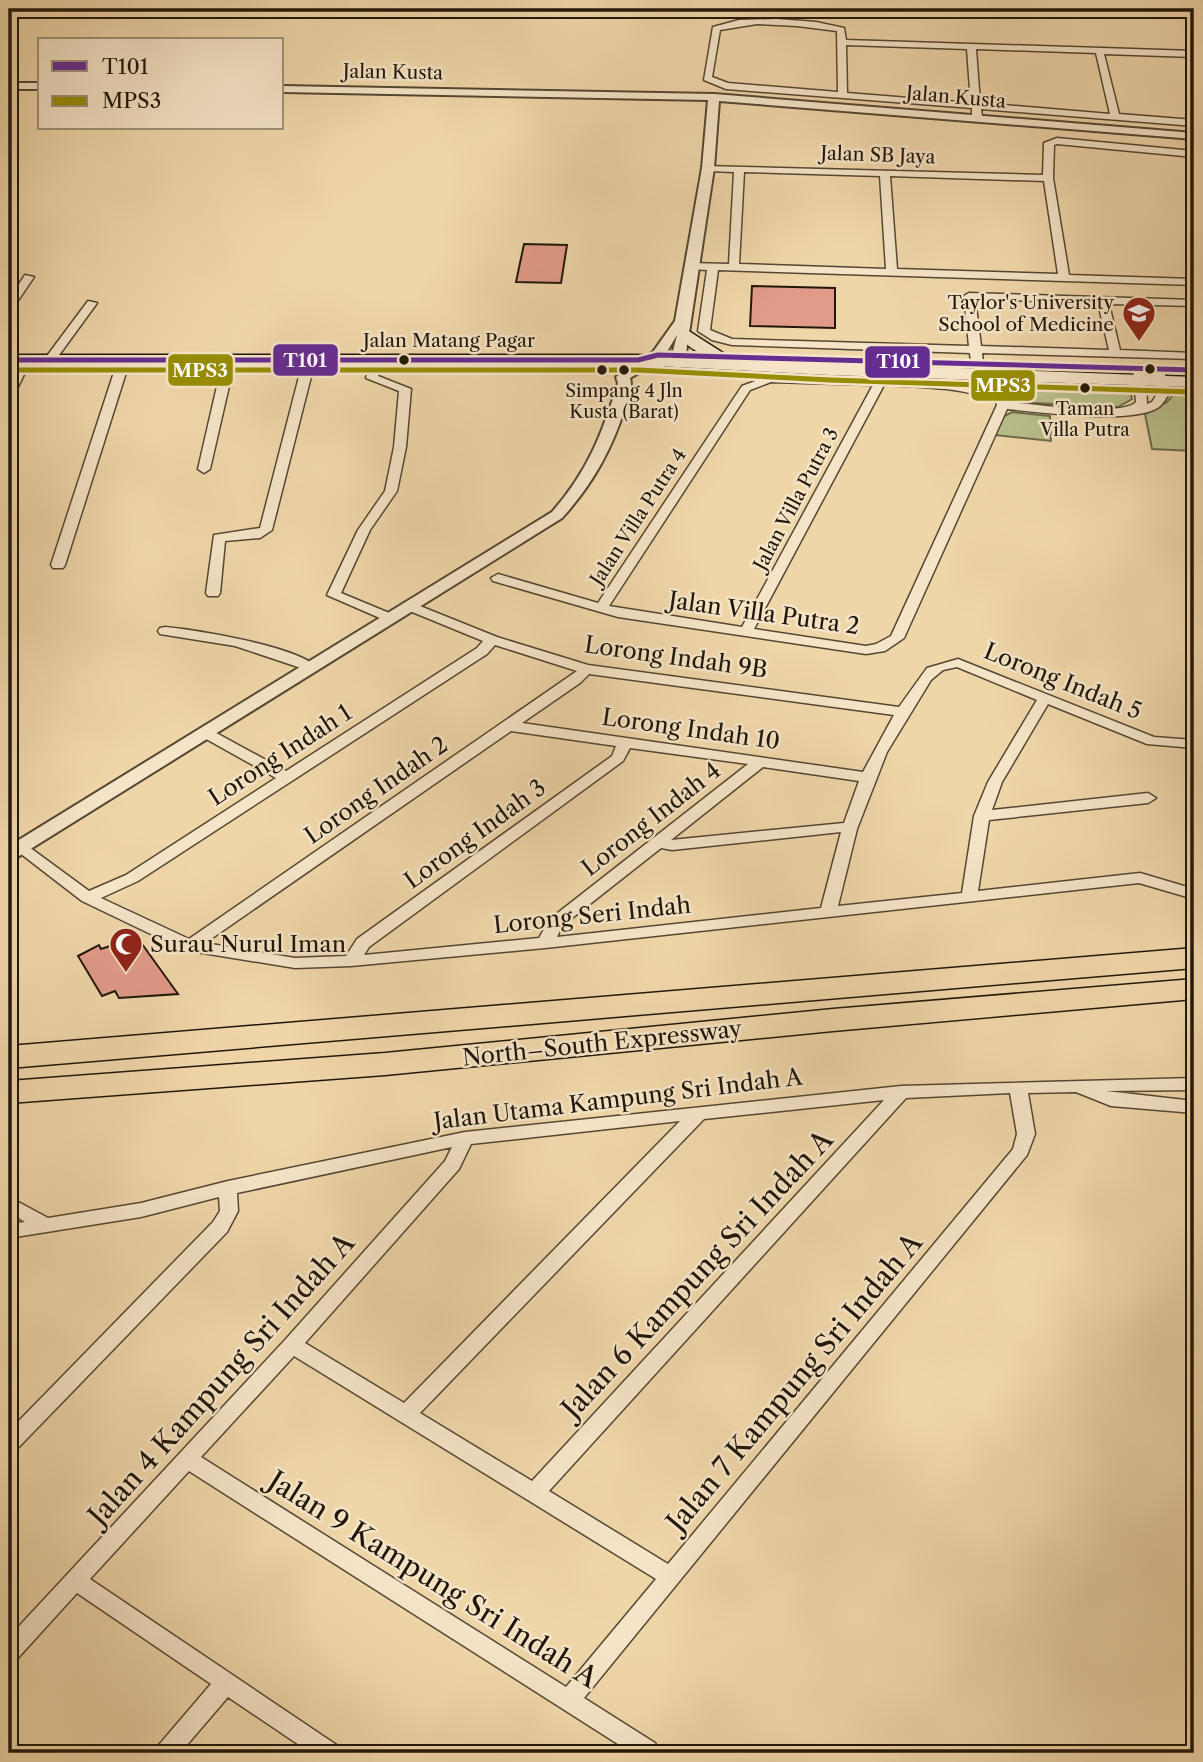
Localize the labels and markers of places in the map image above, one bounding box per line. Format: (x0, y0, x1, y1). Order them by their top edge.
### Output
place label: Taylor's University School of Medicine (938, 291, 1114, 336)
school or university icon: Taylor's University School of Medicine (1120, 294, 1158, 343)
unlabelled marker (397, 353, 411, 367)
unlabelled marker (1143, 362, 1157, 376)
unlabelled marker (595, 363, 609, 377)
marker: Simpang 4 Jln Kusta (Barat) (617, 363, 631, 377)
place label: Simpang 4 Jln Kusta (Barat) (565, 380, 683, 423)
marker: Taman Villa Putra (1078, 381, 1092, 395)
place label: Taman Villa Putra (1039, 398, 1130, 441)
mosque icon: Surau Nurul Iman (107, 925, 145, 974)
place label: Surau Nurul Iman (150, 930, 346, 958)

